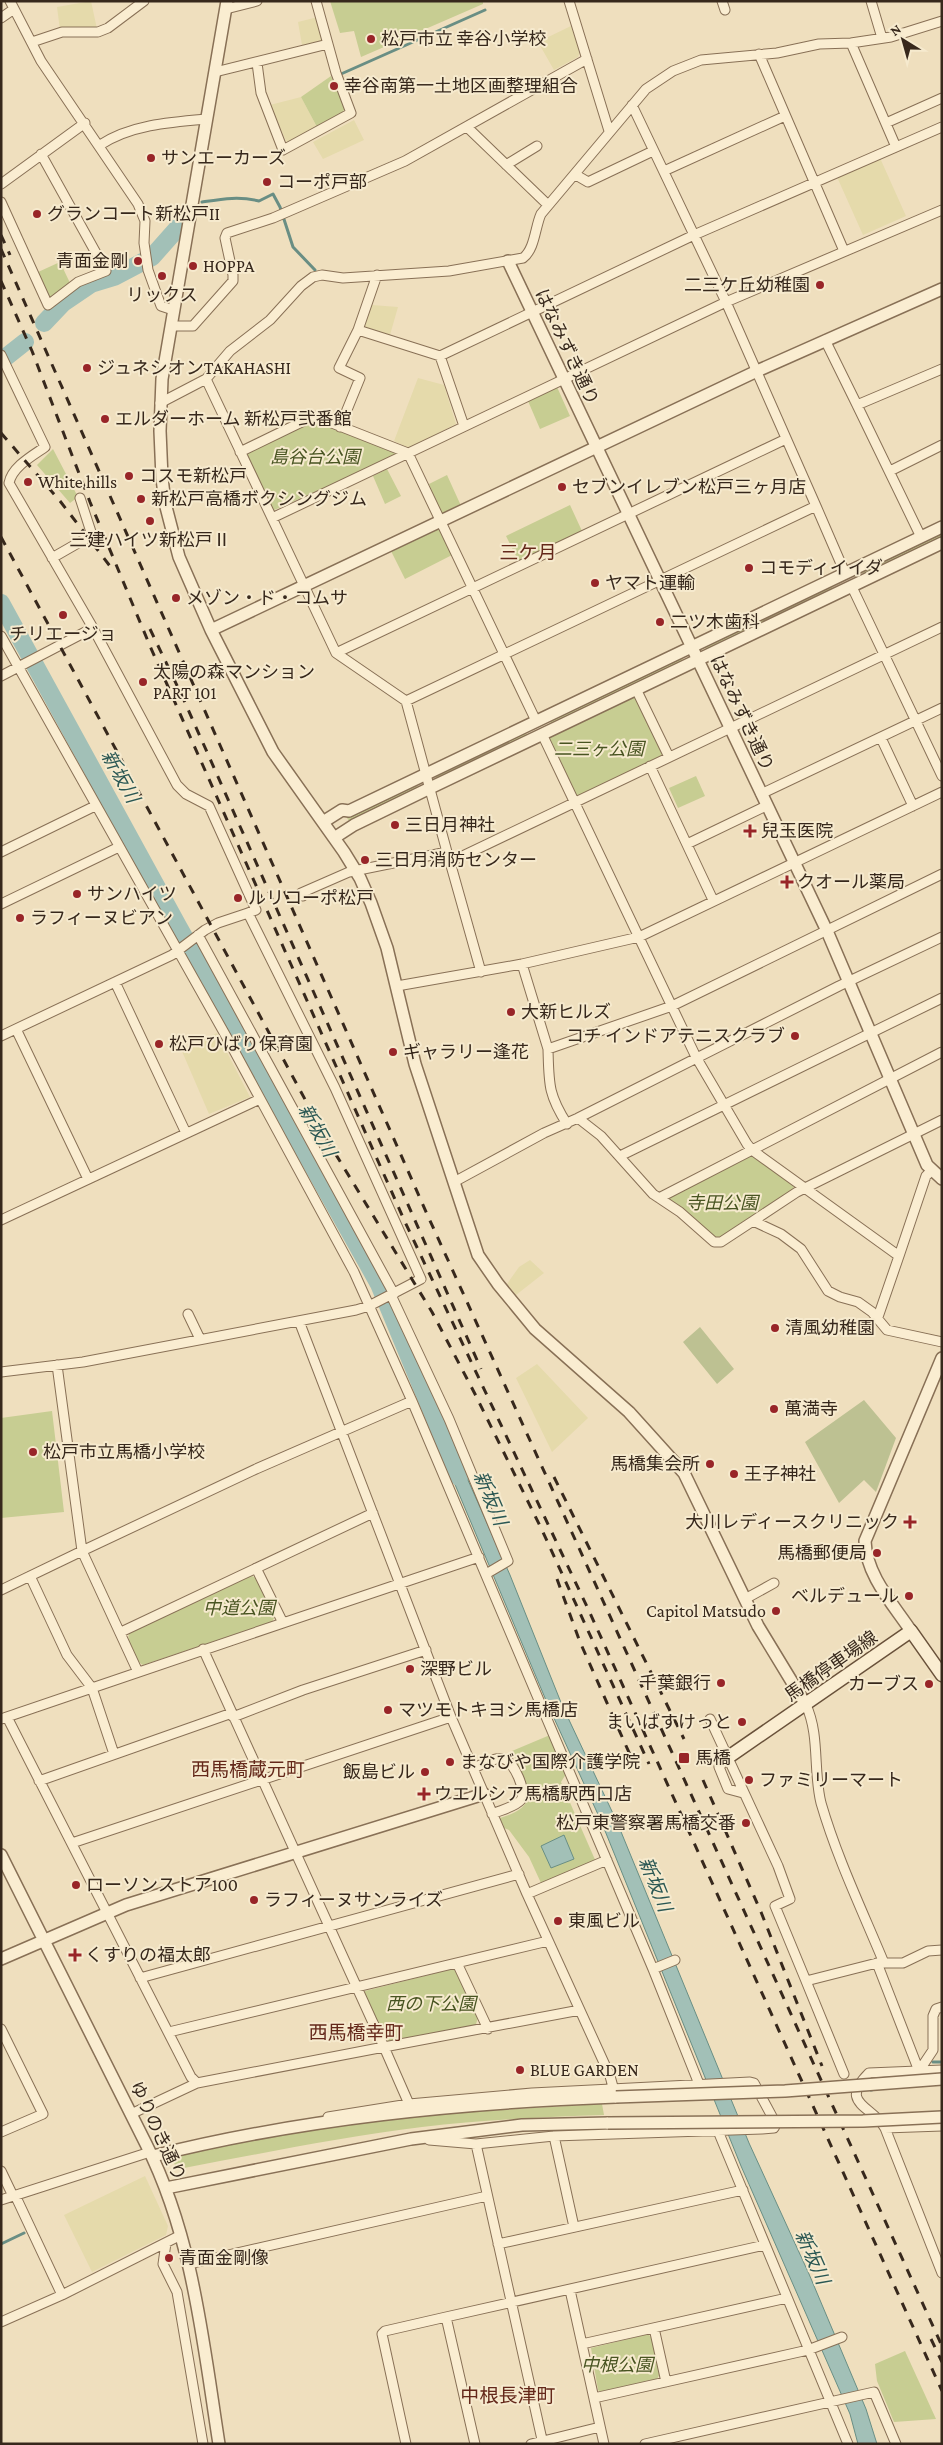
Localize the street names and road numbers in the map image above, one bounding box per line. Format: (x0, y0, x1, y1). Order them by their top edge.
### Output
street label: はなみずき通り (531, 286, 603, 408)
street label: はなみずき通り (706, 652, 778, 774)
street label: 馬橋停車場線 (781, 1627, 881, 1705)
street label: ゆりのき通り (126, 2078, 190, 2184)

